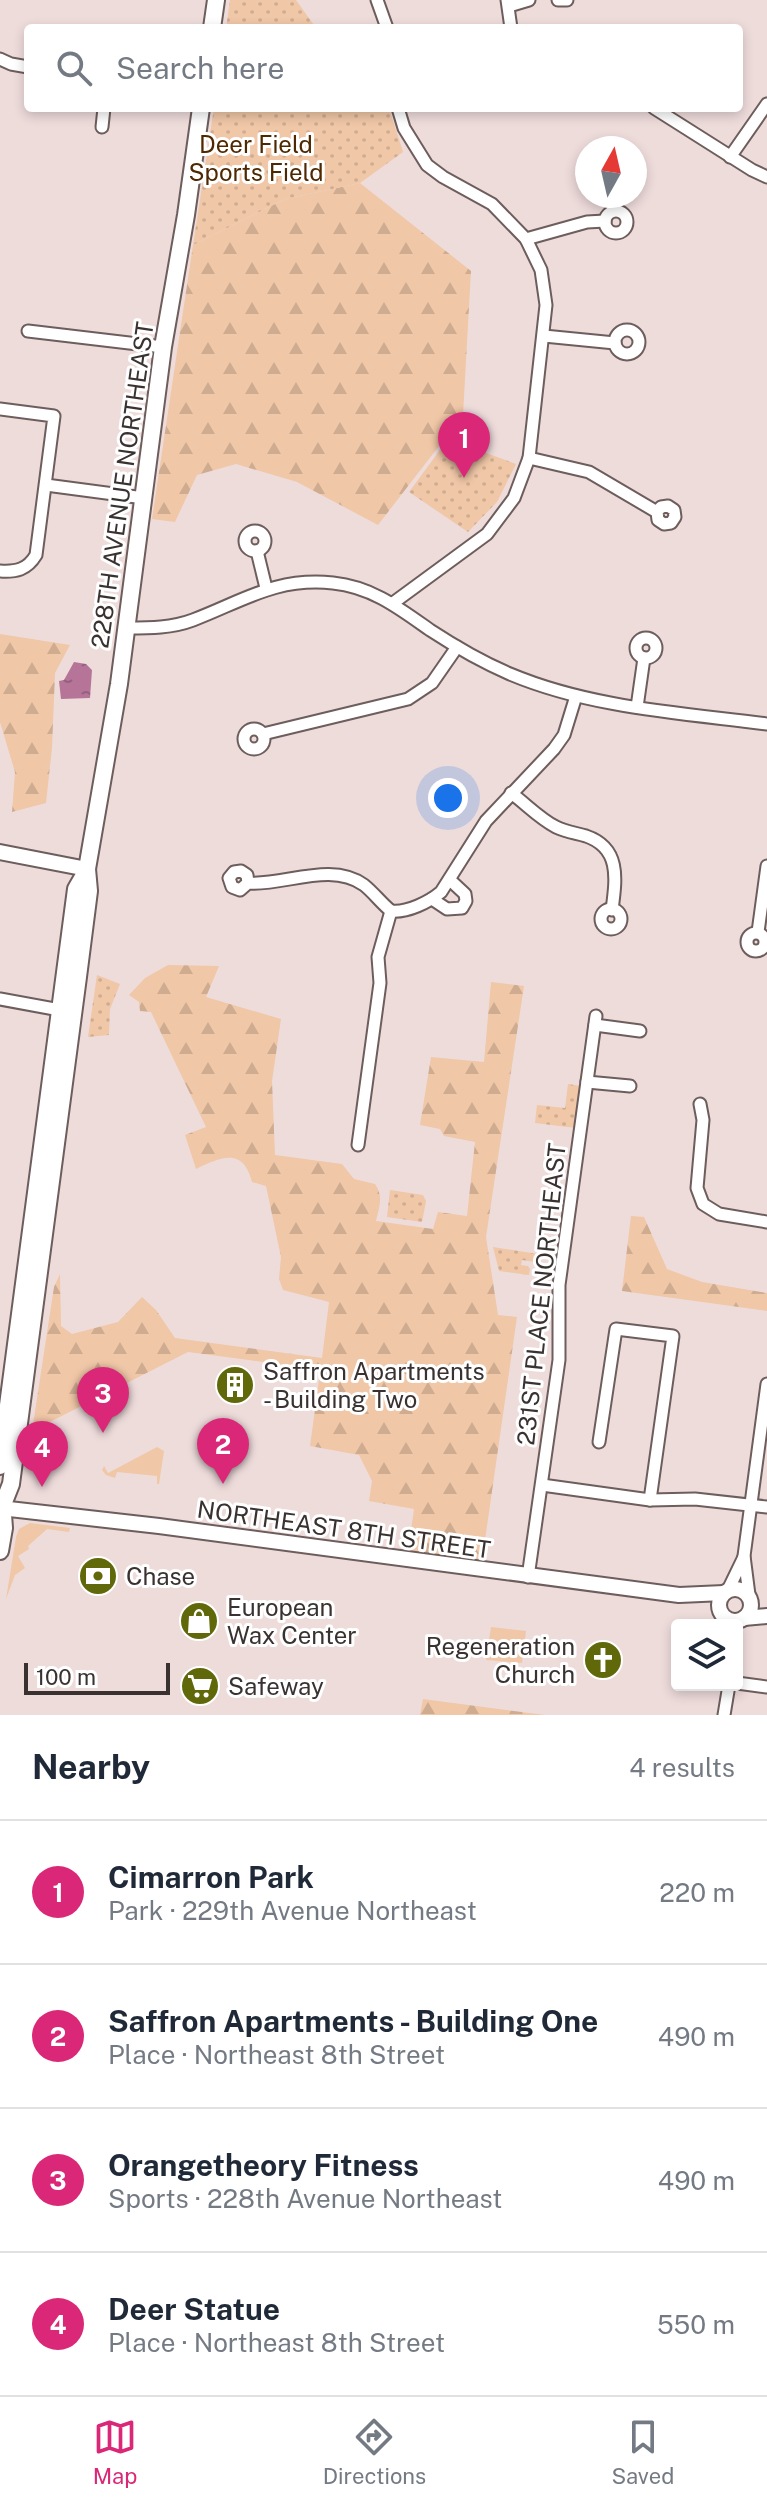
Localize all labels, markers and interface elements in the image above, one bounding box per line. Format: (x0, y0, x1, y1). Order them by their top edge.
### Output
search box (24, 24, 743, 112)
icon: search (52, 46, 96, 90)
text: Search here (116, 50, 284, 86)
park label: Deer Field Sports Field (189, 130, 323, 186)
north arrow (575, 136, 647, 208)
street label: 228TH AVENUE NORTHEAST (85, 320, 159, 650)
pin: 1 (438, 412, 490, 478)
your location (428, 778, 468, 818)
street label: 231ST PLACE NORTHEAST (511, 1142, 571, 1446)
place label: Saffron Apartments - Building Two (263, 1357, 485, 1413)
building icon: Saffron Apartments - Building Two (214, 1364, 256, 1406)
pin: 3 (77, 1367, 129, 1433)
pin: 2 (197, 1418, 249, 1484)
pin: 4 (16, 1421, 68, 1487)
street label: NORTHEAST 8TH STREET (195, 1495, 493, 1563)
bank icon: Chase (77, 1555, 119, 1597)
place label: Chase (126, 1562, 195, 1590)
place label: European Wax Center (227, 1593, 357, 1649)
shop icon: European Wax Center (178, 1600, 220, 1642)
map controls (671, 1619, 743, 1691)
button: layers (671, 1619, 743, 1691)
place label: Regeneration Church (426, 1632, 575, 1688)
church icon: Regeneration Church (582, 1639, 624, 1681)
scale bar (24, 1659, 170, 1695)
text: 100 m (36, 1664, 96, 1690)
supermarket icon: Safeway (179, 1665, 221, 1707)
place label: Safeway (228, 1672, 324, 1700)
text: Nearby (32, 1747, 150, 1787)
text: 4 results (629, 1752, 735, 1783)
text: Cimarron Park (108, 1859, 314, 1895)
text: 1 (52, 1877, 64, 1908)
text: 220 m (659, 1877, 735, 1908)
text: Park · 229th Avenue Northeast (108, 1895, 477, 1926)
text: Saffron Apartments - Building One (108, 2003, 598, 2039)
text: 2 (50, 2021, 66, 2052)
text: 490 m (658, 2021, 735, 2052)
text: Place · Northeast 8th Street (108, 2039, 445, 2070)
text: Orangetheory Fitness (108, 2147, 419, 2183)
text: 3 (49, 2165, 67, 2196)
text: 490 m (658, 2165, 735, 2196)
text: Sports · 228th Avenue Northeast (108, 2183, 502, 2214)
text: Deer Statue (108, 2291, 280, 2327)
text: 4 (49, 2309, 67, 2340)
text: 550 m (657, 2309, 735, 2340)
text: Place · Northeast 8th Street (108, 2327, 445, 2358)
tab: Map (93, 2415, 137, 2489)
tab: Directions (323, 2415, 426, 2489)
tab: Saved (611, 2415, 674, 2489)

